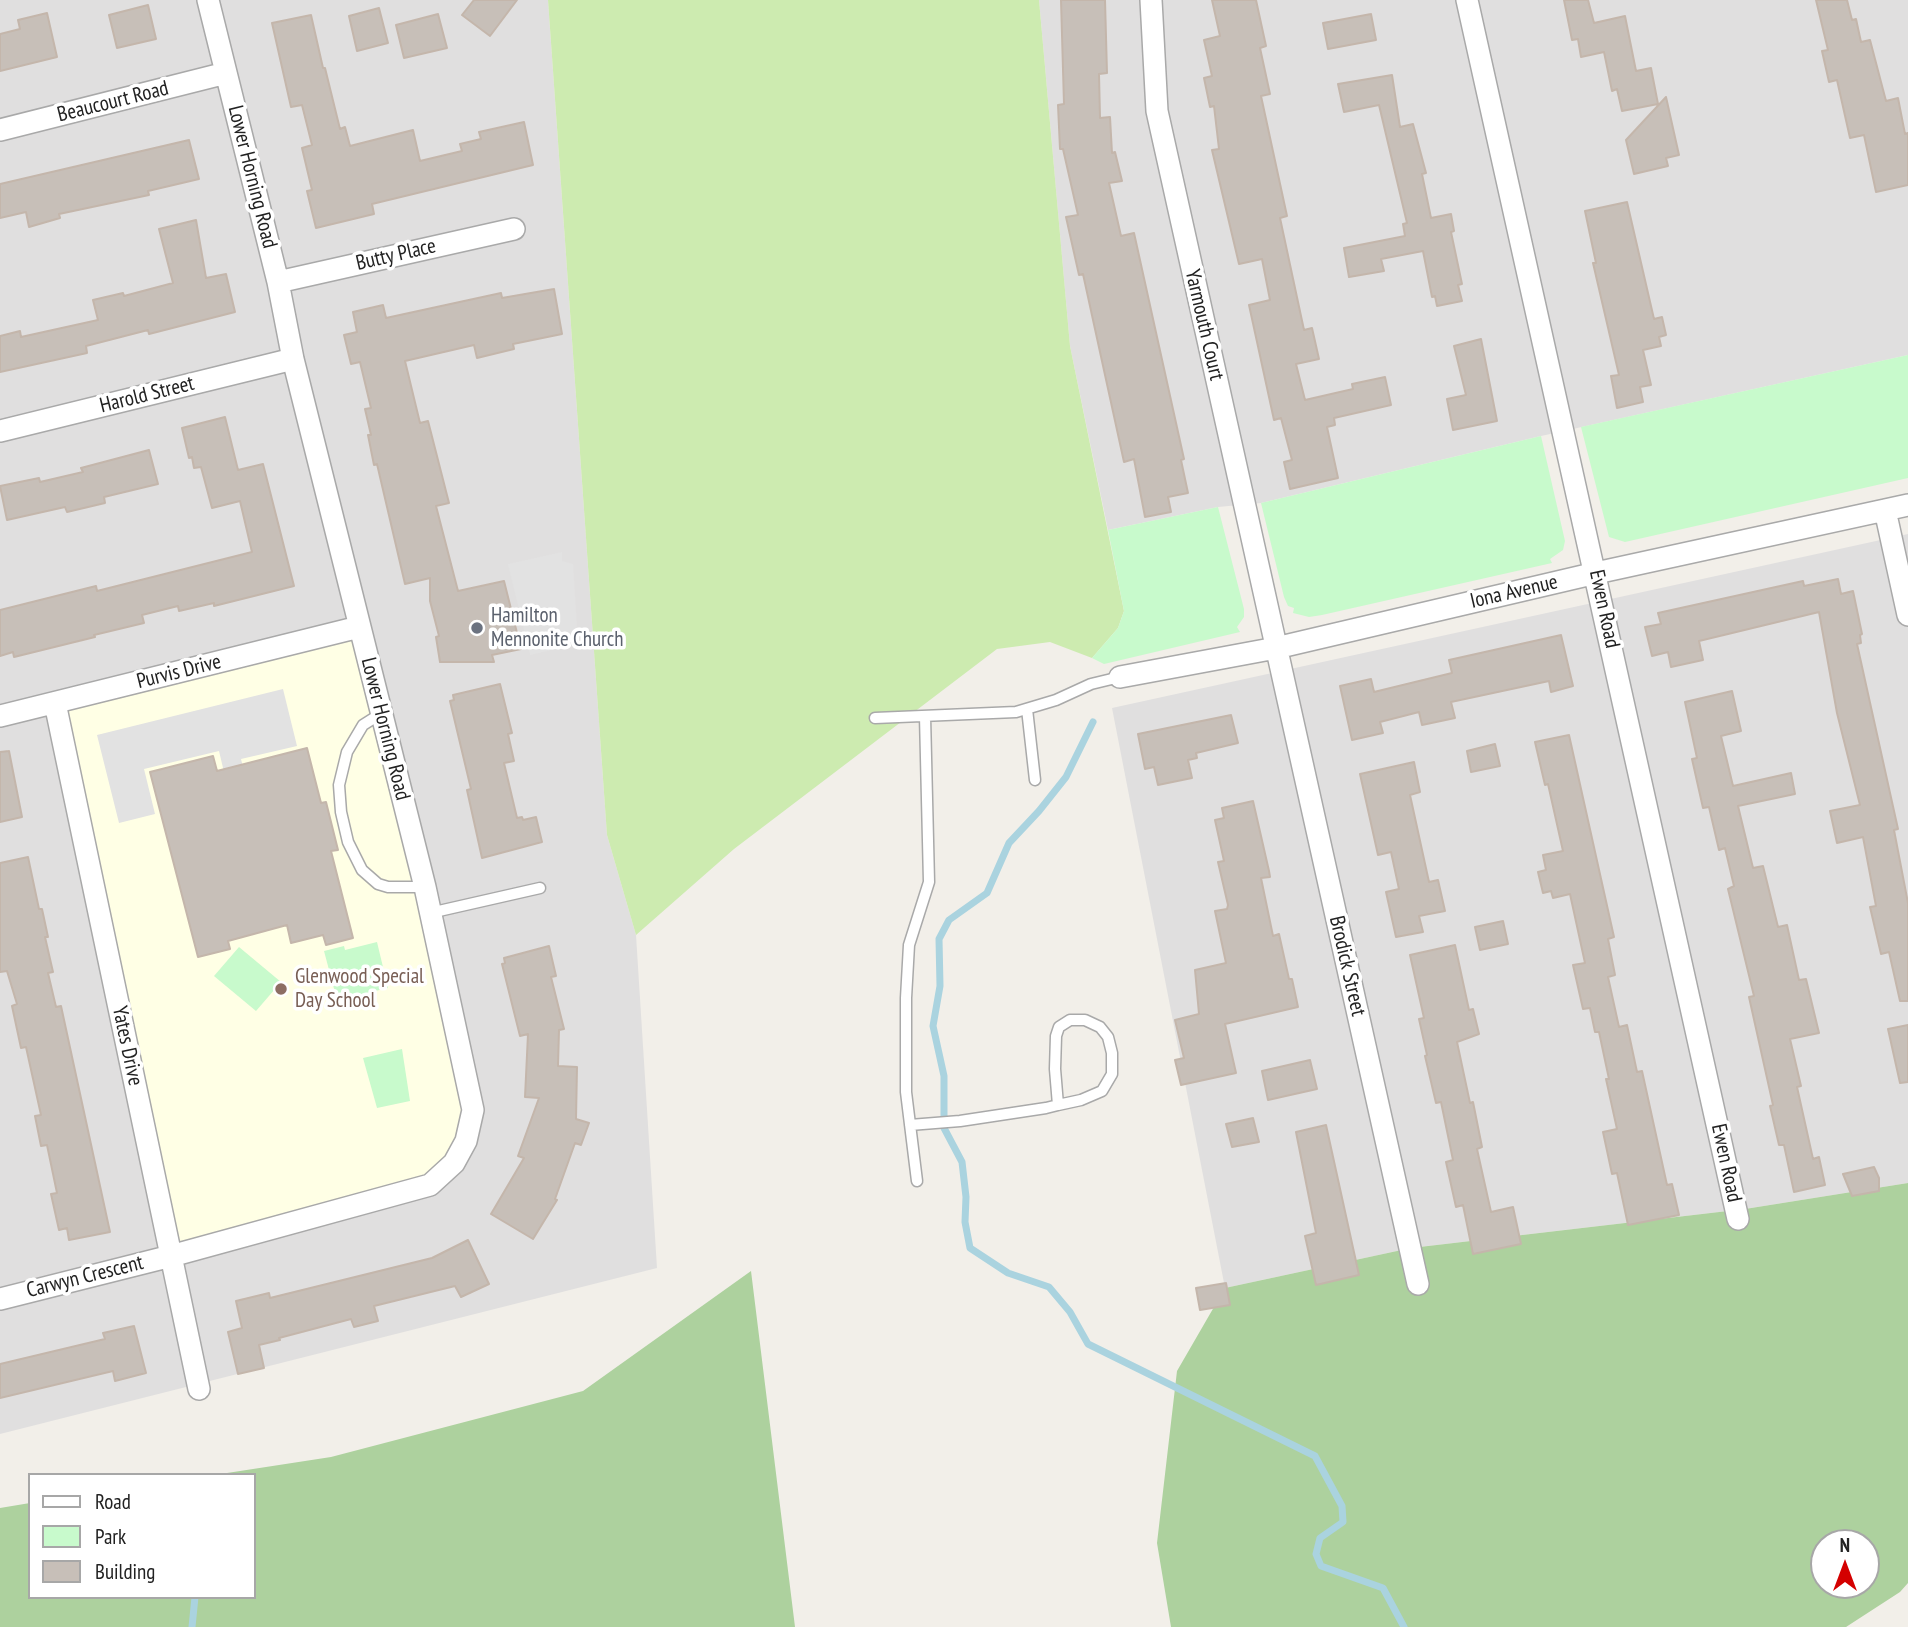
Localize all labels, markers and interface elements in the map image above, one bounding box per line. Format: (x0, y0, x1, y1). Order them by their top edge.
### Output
street label: Beaucourt Road (55, 76, 171, 128)
street label: Lower Horning Road (222, 103, 282, 251)
street label: Butty Place (354, 234, 438, 276)
street label: Yarmouth Court (1179, 267, 1229, 383)
street label: Harold Street (97, 371, 197, 419)
street label: Ewen Road (1583, 568, 1625, 650)
street label: Iona Avenue (1468, 570, 1560, 614)
place label: Hamilton Mennonite Church (491, 603, 624, 653)
marker: Hamilton Mennonite Church (469, 620, 485, 636)
street label: Purvis Drive (134, 649, 224, 695)
street label: Lower Horning Road (355, 655, 415, 803)
street label: Brodick Street (1323, 914, 1371, 1018)
place label: Glenwood Special Day School (295, 964, 424, 1014)
marker: Glenwood Special Day School (273, 981, 289, 997)
street label: Yates Drive (106, 1004, 148, 1088)
street label: Ewen Road (1705, 1122, 1747, 1204)
street label: Carwyn Crescent (24, 1250, 146, 1304)
legend (28, 1473, 256, 1599)
text: Road (95, 1488, 131, 1515)
text: Park (95, 1523, 126, 1550)
north arrow (1810, 1529, 1880, 1599)
text: N (1840, 1533, 1850, 1557)
text: Building (95, 1558, 155, 1585)

